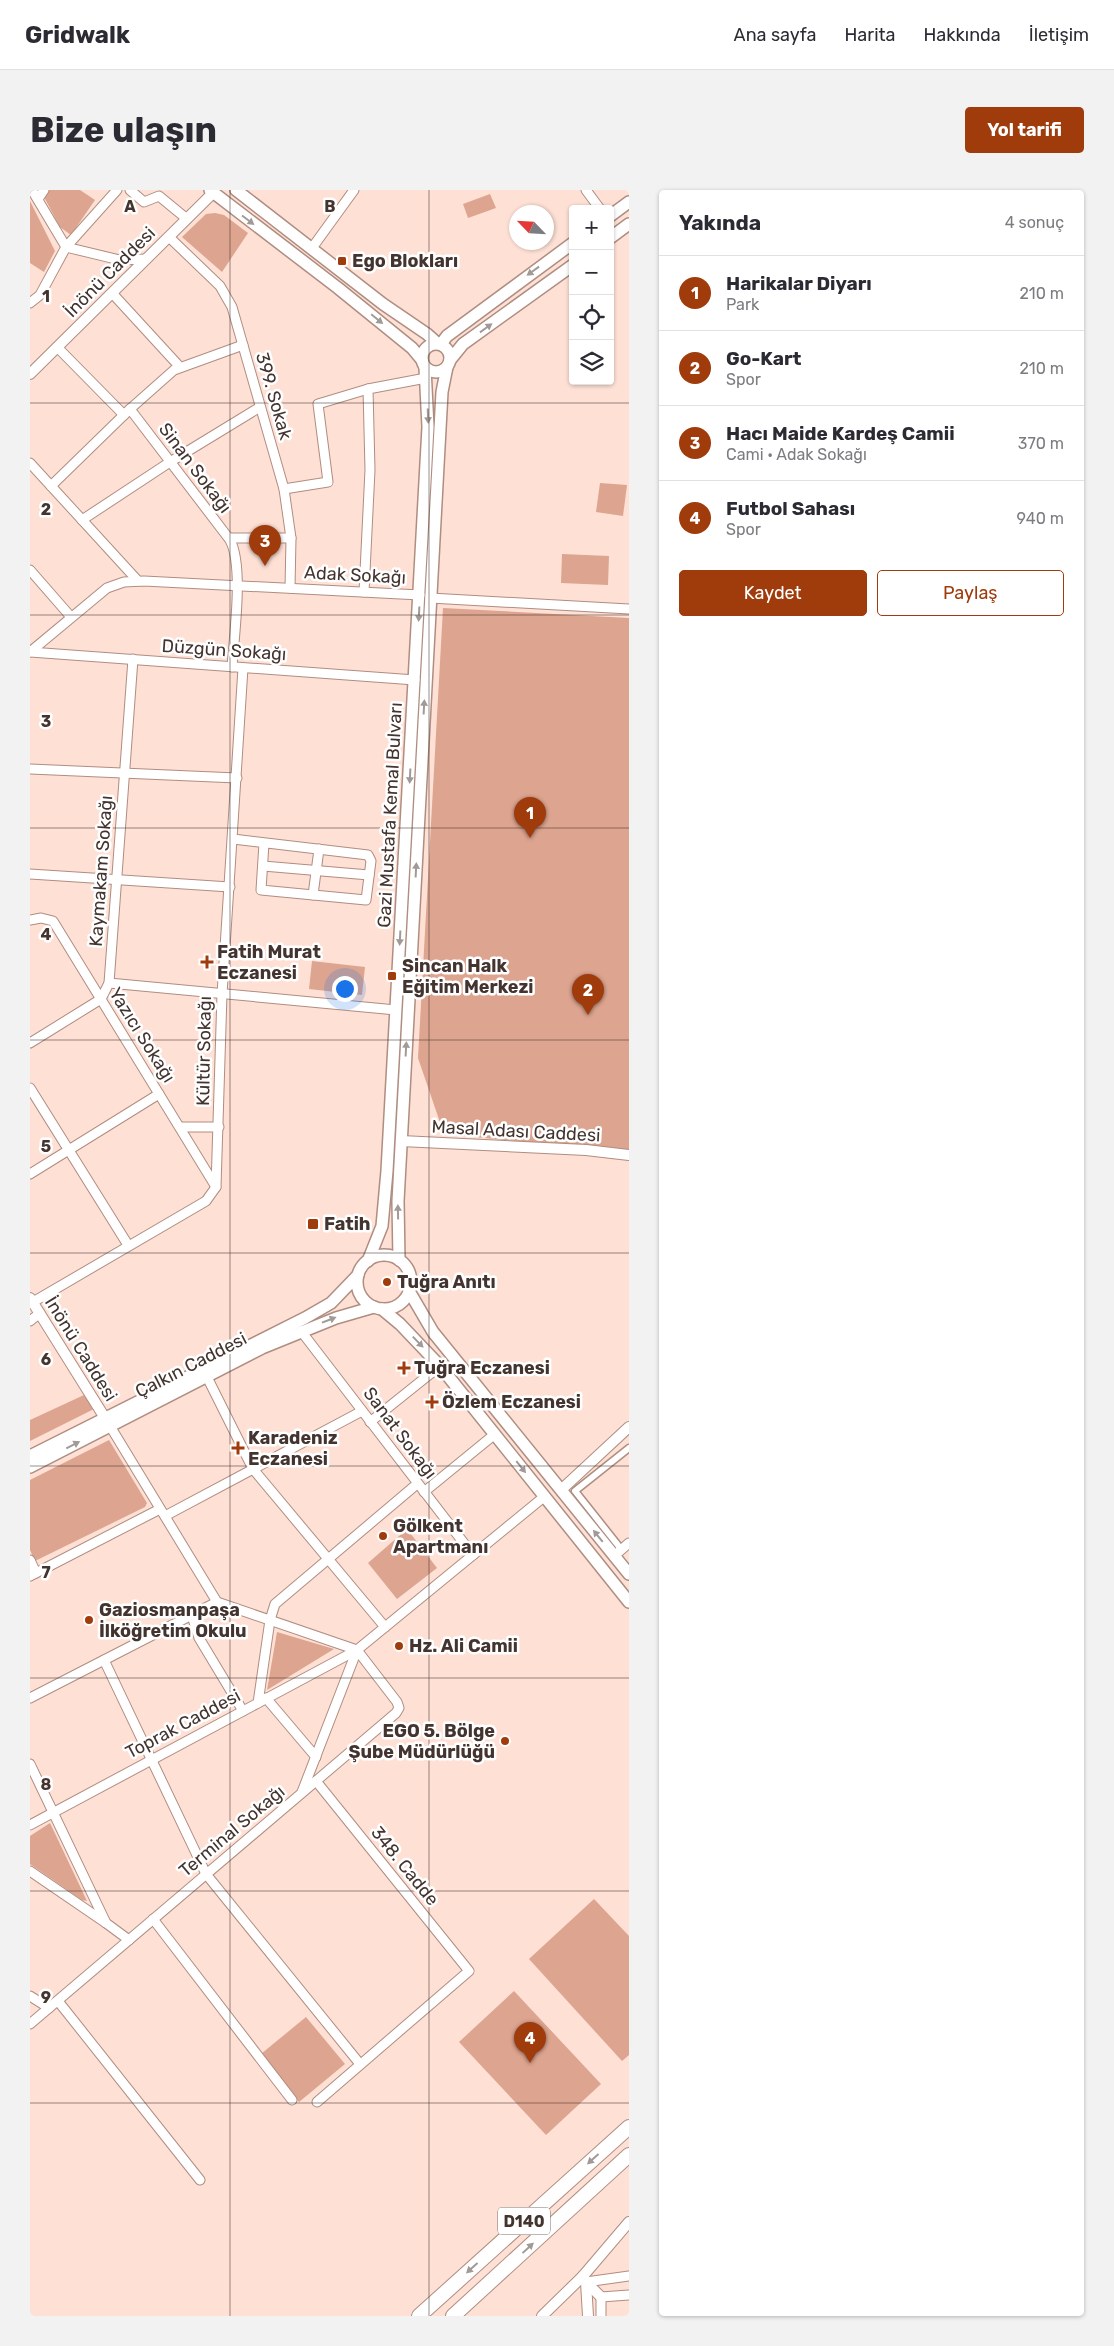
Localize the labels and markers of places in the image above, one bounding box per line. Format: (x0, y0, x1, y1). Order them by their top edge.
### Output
place label: Ego Blokları (352, 250, 458, 272)
marker: Ego Blokları (336, 255, 348, 267)
pin: 3 (249, 525, 281, 566)
pin: 1 (514, 797, 546, 838)
place label: Fatih Murat Eczanesi (217, 941, 321, 984)
place label: Sincan Halk Eğitim Merkezi (402, 955, 534, 998)
marker: Fatih Murat Eczanesi (201, 956, 213, 968)
marker: Sincan Halk Eğitim Merkezi (386, 970, 398, 982)
pin: 2 (572, 974, 604, 1015)
place label: Fatih (324, 1213, 371, 1235)
marker: Fatih (306, 1217, 320, 1231)
place label: Tuğra Anıtı (397, 1271, 496, 1293)
marker: Tuğra Anıtı (381, 1276, 393, 1288)
place label: Tuğra Eczanesi (414, 1357, 550, 1379)
marker: Tuğra Eczanesi (398, 1362, 410, 1374)
place label: Özlem Eczanesi (442, 1391, 581, 1413)
marker: Özlem Eczanesi (426, 1396, 438, 1408)
place label: Karadeniz Eczanesi (248, 1427, 338, 1470)
marker: Karadeniz Eczanesi (232, 1442, 244, 1454)
place label: Gölkent Apartmanı (393, 1515, 488, 1558)
marker: Gölkent Apartmanı (377, 1530, 389, 1542)
place label: Gaziosmanpaşa İlköğretim Okulu (99, 1599, 247, 1642)
marker: Gaziosmanpaşa İlköğretim Okulu (83, 1614, 95, 1626)
place label: Hz. Ali Camii (409, 1635, 518, 1657)
marker: Hz. Ali Camii (393, 1640, 405, 1652)
place label: EGO 5. Bölge Şube Müdürlüğü (348, 1720, 495, 1763)
marker: EGO 5. Bölge Şube Müdürlüğü (499, 1735, 511, 1747)
pin: 4 (514, 2022, 546, 2063)

